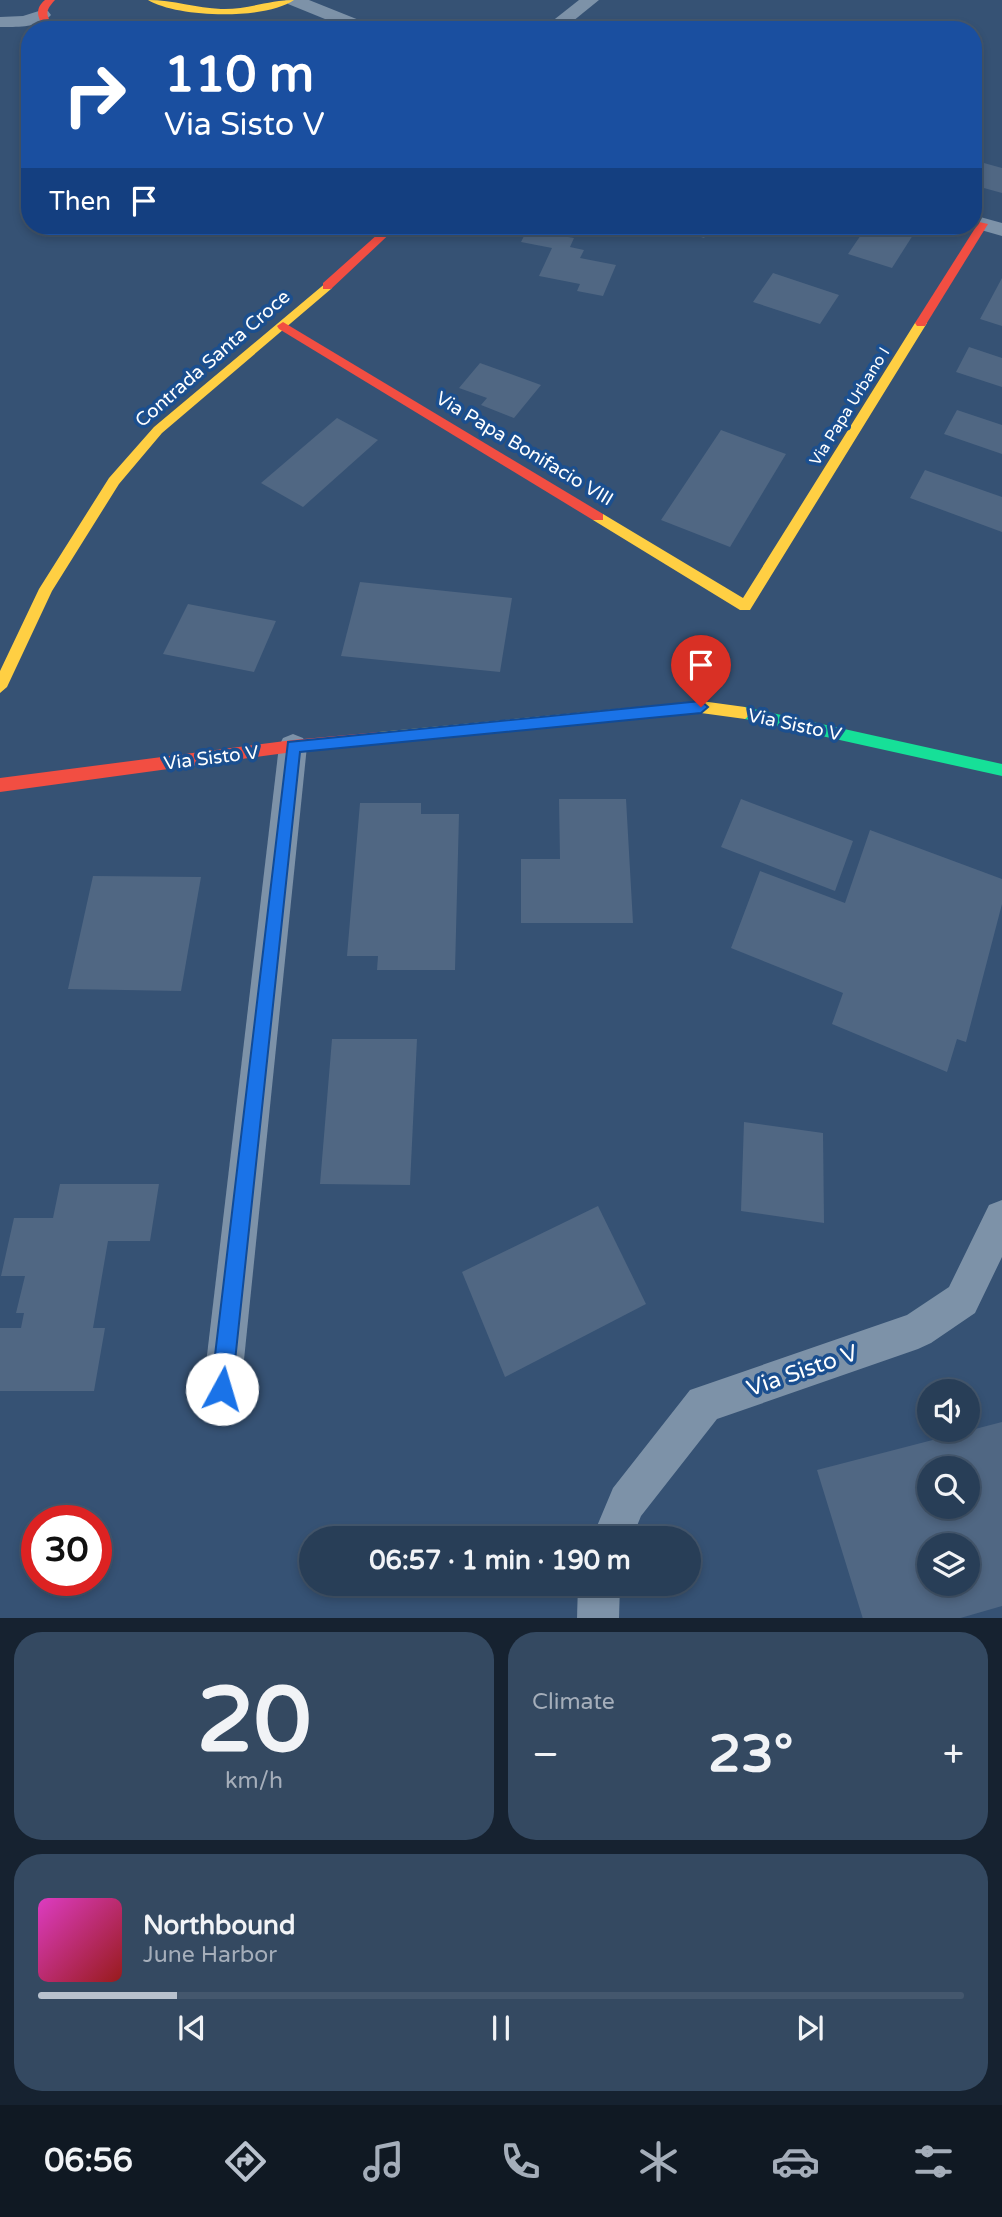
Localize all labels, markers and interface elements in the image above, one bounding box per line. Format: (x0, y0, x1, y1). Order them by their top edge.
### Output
text: 110 m (164, 46, 314, 105)
icon: right (49, 49, 140, 140)
text: Via Sisto V (164, 106, 325, 144)
icon: arrive (125, 182, 163, 220)
text: Then (49, 186, 111, 217)
street label: Contrada Santa Croce (131, 286, 294, 432)
street label: Via Papa Urbano I (805, 344, 894, 469)
street label: Via Papa Bonifacio VIII (432, 387, 617, 511)
pin (671, 635, 731, 707)
icon: arrive (682, 646, 720, 684)
street label: Via Sisto V (746, 704, 844, 746)
street label: Via Sisto V (162, 741, 260, 775)
street label: Via Sisto V (743, 1339, 862, 1403)
position arrow (185, 1352, 259, 1426)
map controls (917, 1379, 980, 1596)
button: sound (917, 1379, 980, 1442)
button: search (917, 1456, 980, 1519)
speed limit sign: 30 (21, 1505, 112, 1596)
button: layers (917, 1533, 980, 1596)
text: 06:57 · 1 min · 190 m (369, 1545, 631, 1576)
text: 20 (197, 1666, 311, 1776)
text: Climate (532, 1688, 615, 1716)
text: 23° (708, 1723, 793, 1786)
text: − (532, 1732, 559, 1778)
text: + (943, 1732, 964, 1778)
text: km/h (225, 1767, 283, 1795)
text: Northbound (143, 1910, 295, 1941)
text: June Harbor (143, 1941, 277, 1969)
icon: previous (173, 2009, 211, 2047)
icon: pause (482, 2009, 520, 2047)
icon: next (791, 2009, 829, 2047)
icon: directions (221, 2137, 270, 2186)
icon: music (359, 2137, 408, 2186)
icon: phone (496, 2137, 545, 2186)
icon: climate (634, 2137, 683, 2186)
icon: car (771, 2137, 820, 2186)
icon: filters (909, 2137, 958, 2186)
text: 06:56 (44, 2142, 133, 2180)

